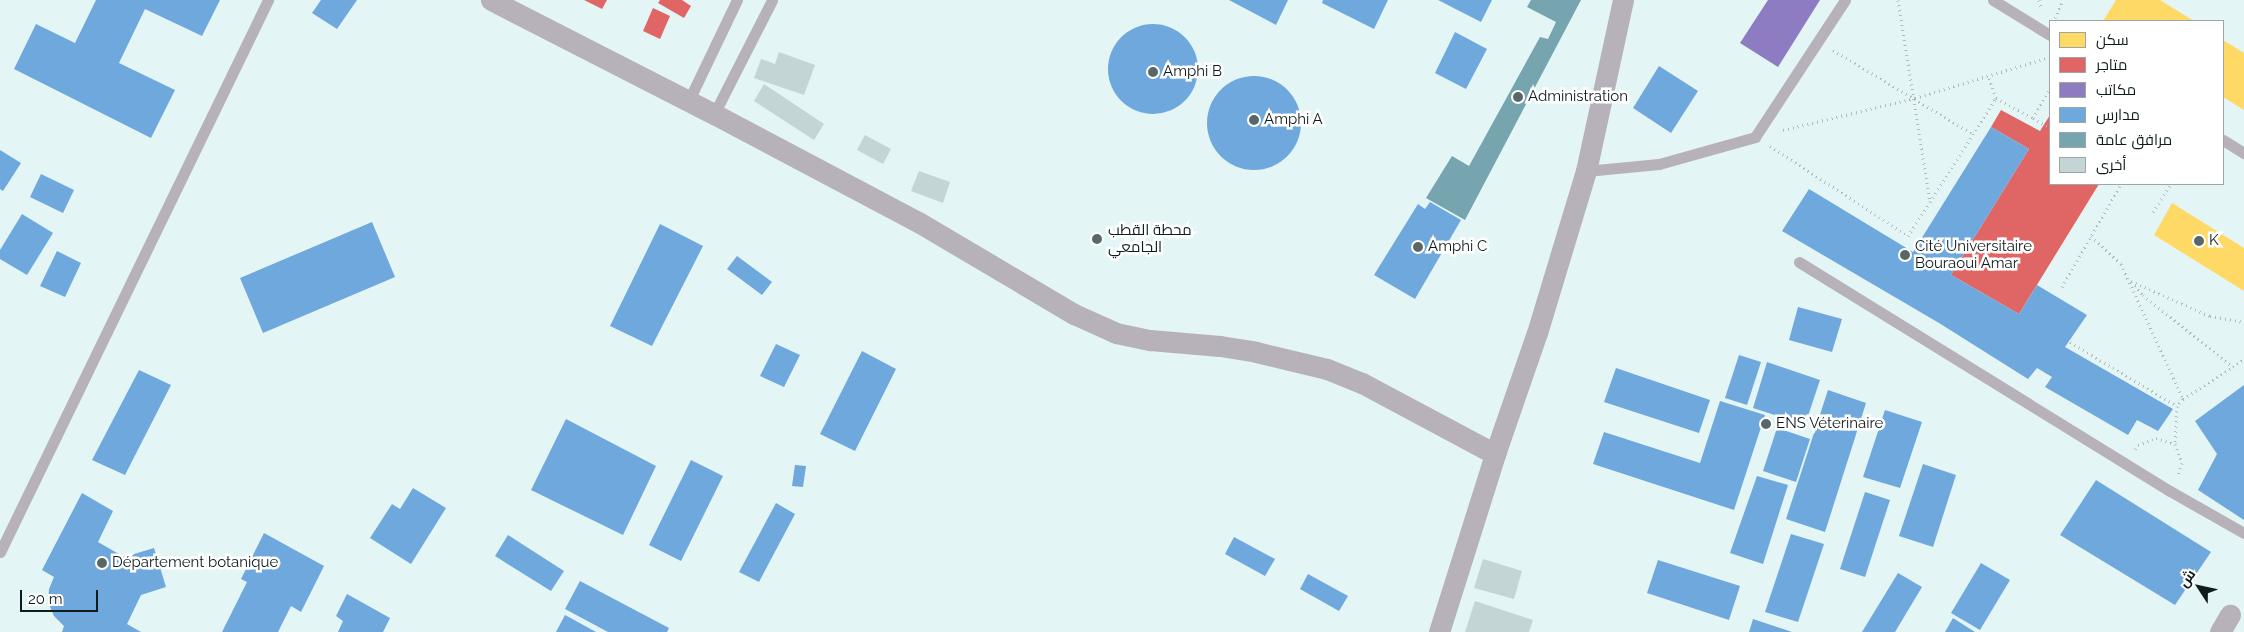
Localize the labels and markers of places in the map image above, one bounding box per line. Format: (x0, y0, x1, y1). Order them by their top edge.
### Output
place label: Amphi B (1163, 63, 1222, 81)
marker: Amphi B (1147, 66, 1159, 78)
place label: Administration (1528, 88, 1628, 106)
marker: Administration (1512, 91, 1524, 103)
place label: Amphi A (1264, 111, 1323, 129)
marker: Amphi A (1248, 114, 1260, 126)
place label: محطة القطب الجامعي (1108, 221, 1192, 256)
marker: محطة القطب الجامعي (1090, 232, 1104, 246)
place label: K (2209, 232, 2219, 250)
marker: K (2193, 235, 2205, 247)
place label: Cité Universitaire Bouraoui Amar (1915, 237, 2032, 272)
place label: Amphi C (1428, 238, 1487, 256)
marker: Amphi C (1412, 241, 1424, 253)
marker: Cité Universitaire Bouraoui Amar (1899, 249, 1911, 261)
place label: ENS Véterinaire (1776, 415, 1884, 433)
marker: ENS Véterinaire (1760, 418, 1772, 430)
place label: Département botanique (112, 554, 278, 572)
marker: Département botanique (96, 557, 108, 569)

